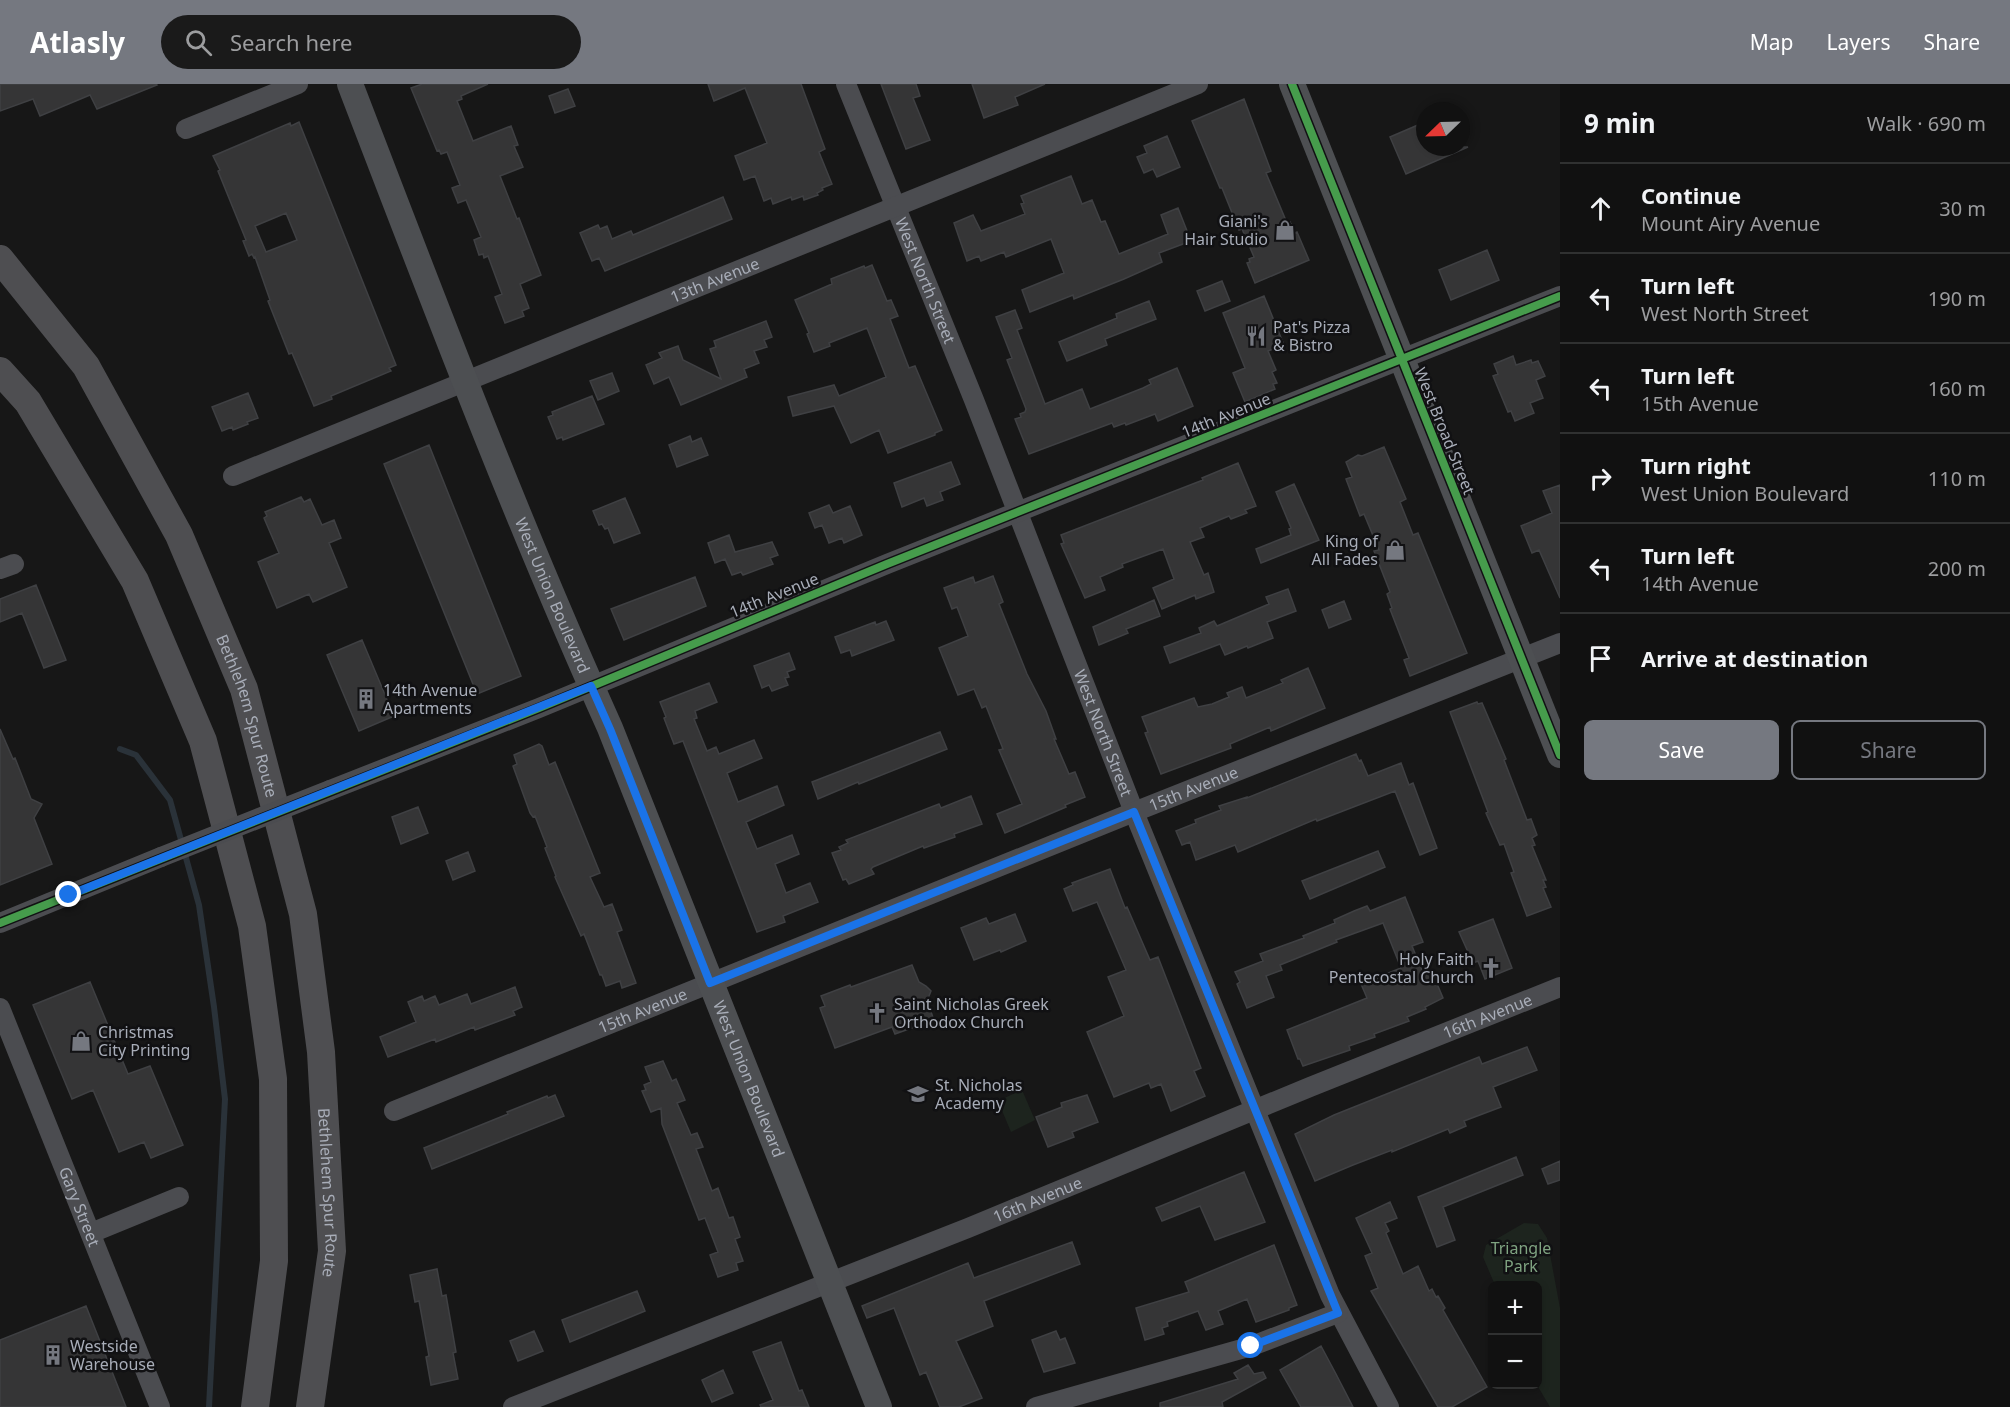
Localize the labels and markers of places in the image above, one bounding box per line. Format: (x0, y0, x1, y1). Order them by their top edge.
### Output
place label: Giani's Hair Studio (1184, 210, 1268, 250)
shop icon: Giani's Hair Studio (1273, 218, 1297, 242)
place label: Pat's Pizza & Bistro (1273, 316, 1351, 356)
restaurant icon: Pat's Pizza & Bistro (1244, 324, 1268, 348)
place label: King of All Fades (1312, 530, 1379, 570)
shop icon: King of All Fades (1383, 538, 1407, 562)
place label: 14th Avenue Apartments (383, 679, 477, 719)
building icon: 14th Avenue Apartments (354, 687, 378, 711)
place label: Holy Faith Pentecostal Church (1329, 948, 1474, 988)
church icon: Holy Faith Pentecostal Church (1479, 956, 1503, 980)
place label: Saint Nicholas Greek Orthodox Church (894, 993, 1049, 1033)
church icon: Saint Nicholas Greek Orthodox Church (865, 1001, 889, 1025)
place label: Christmas City Printing (98, 1021, 190, 1061)
shop icon: Christmas City Printing (69, 1029, 93, 1053)
place label: St. Nicholas Academy (935, 1074, 1022, 1114)
school or university icon: St. Nicholas Academy (906, 1082, 930, 1106)
place label: Westside Warehouse (70, 1335, 155, 1375)
building icon: Westside Warehouse (41, 1343, 65, 1367)

